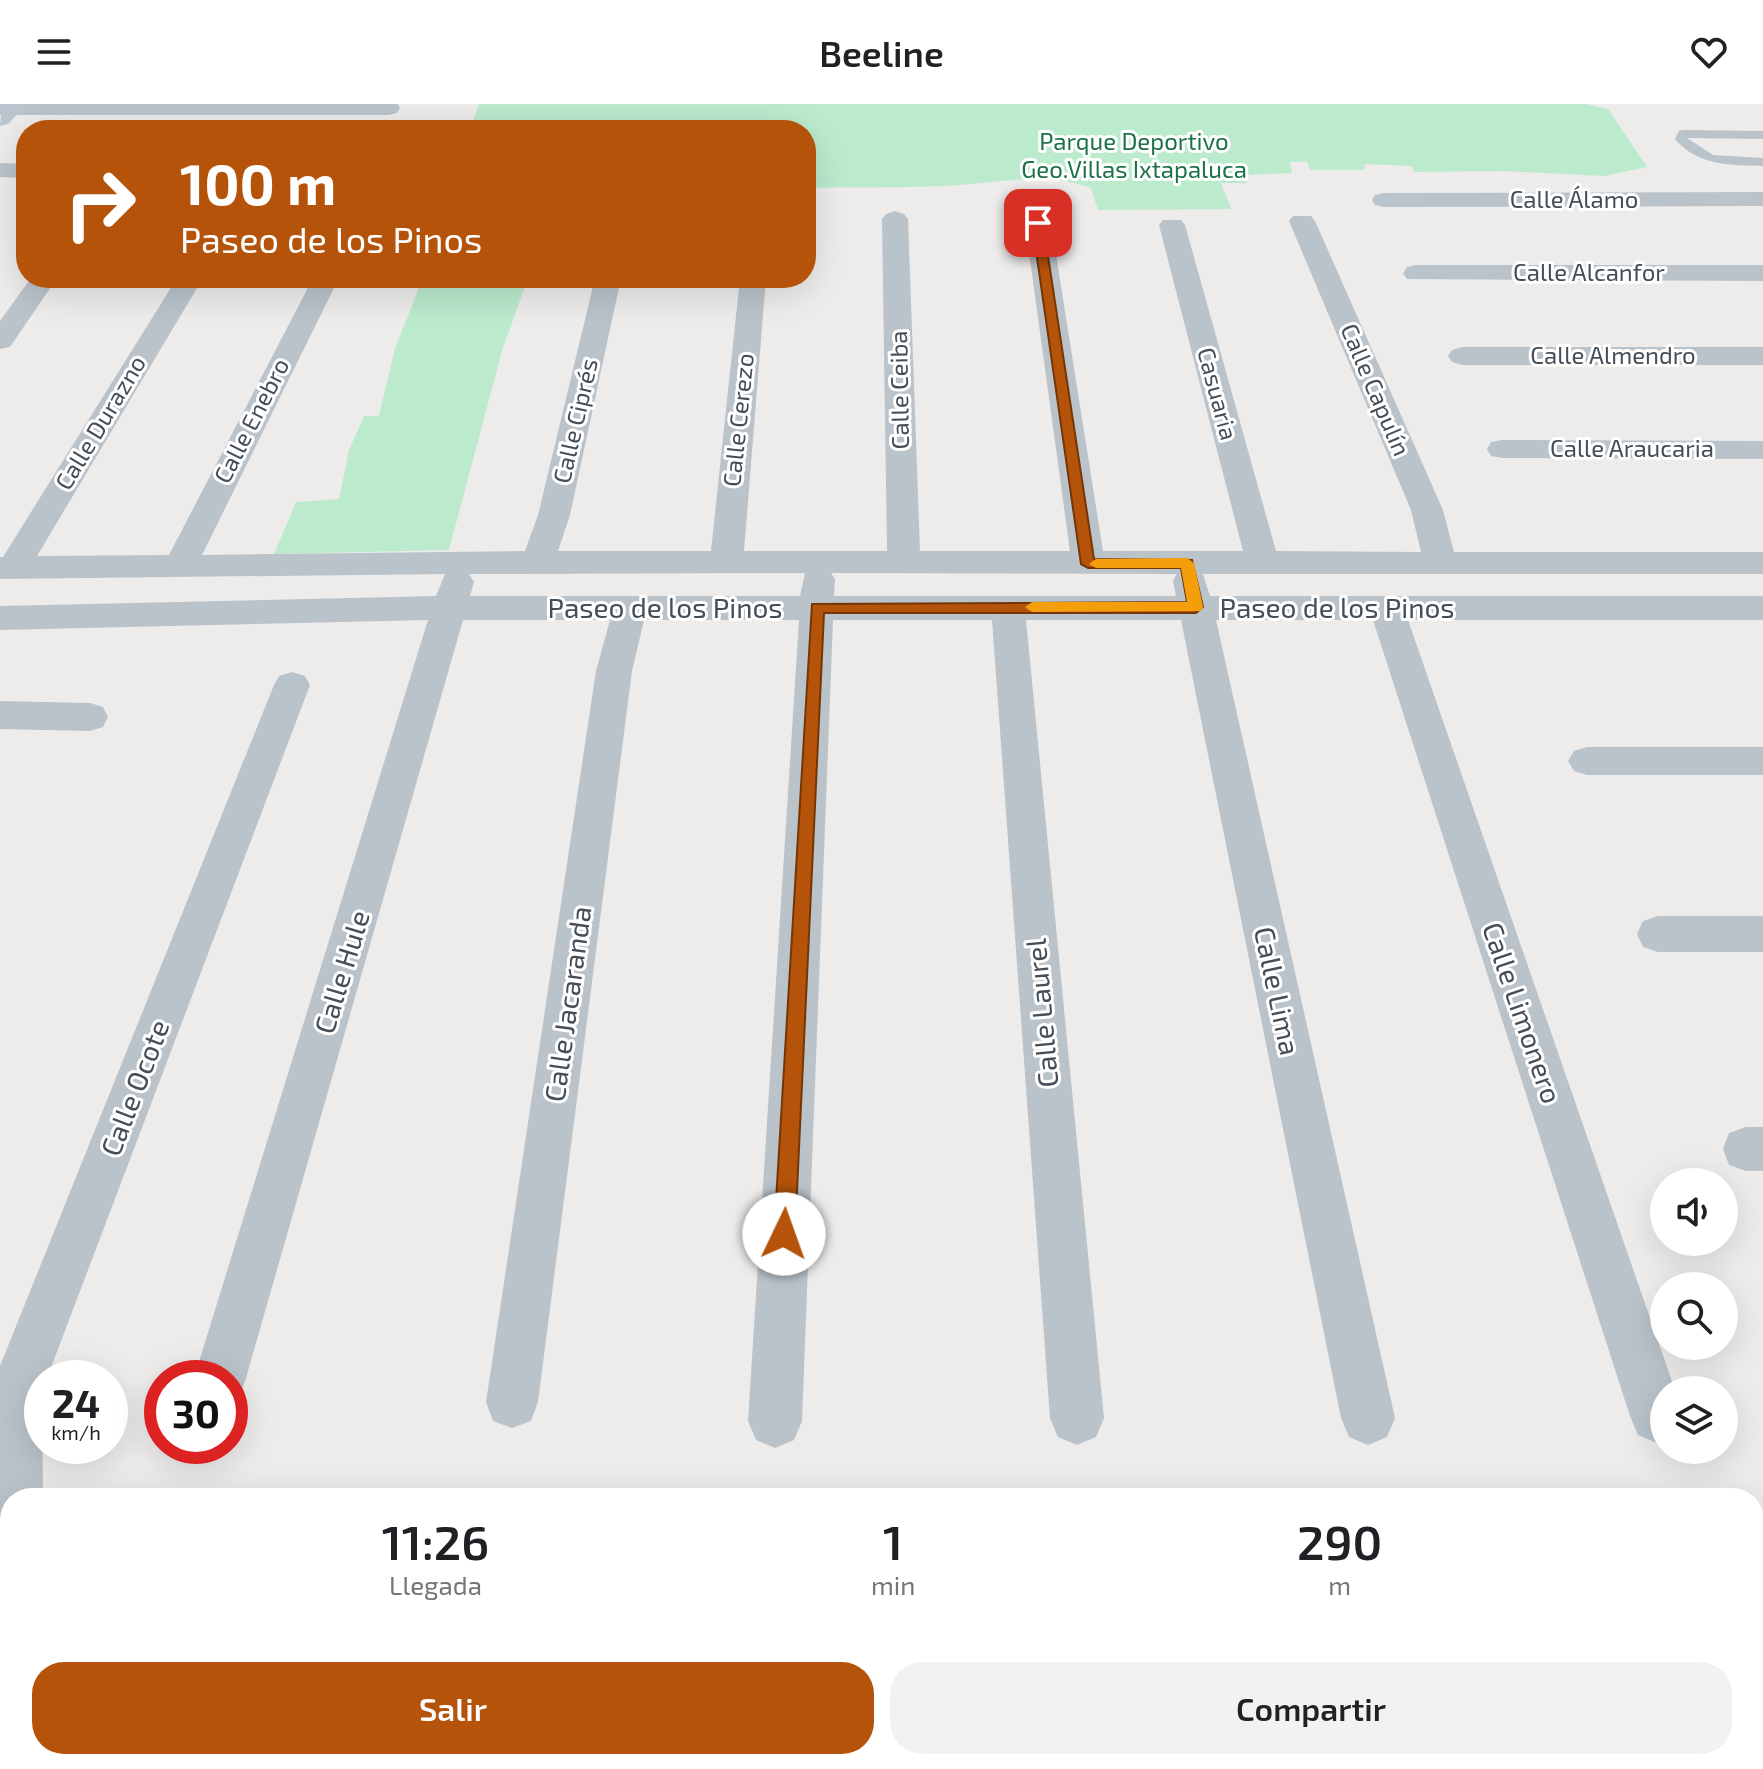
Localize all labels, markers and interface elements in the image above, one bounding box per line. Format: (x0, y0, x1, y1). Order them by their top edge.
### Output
icon: menu (32, 30, 76, 74)
icon: heart (1687, 30, 1731, 74)
text: Beeline (819, 31, 944, 74)
park label: Parque Deportivo Geo.Villas Ixtapaluca (1021, 126, 1247, 183)
text: 100 m (180, 149, 336, 216)
icon: right (48, 152, 152, 256)
street label: Calle Álamo (1510, 184, 1638, 213)
pin (1004, 189, 1072, 257)
icon: arrive (1016, 201, 1060, 245)
text: Paseo de los Pinos (180, 217, 482, 260)
street label: Calle Alcanfor (1513, 257, 1665, 286)
street label: Calle Capulín (1336, 319, 1417, 460)
street label: Calle Ceiba (883, 330, 914, 450)
street label: Calle Almendro (1530, 340, 1696, 369)
street label: Casuaria (1192, 344, 1245, 443)
street label: Calle Durazno (48, 350, 151, 495)
street label: Calle Cerezo (716, 352, 759, 488)
street label: Calle Enebro (207, 353, 295, 488)
street label: Calle Ciprés (546, 355, 603, 486)
street label: Calle Araucaria (1550, 433, 1714, 462)
street label: Paseo de los Pinos (547, 590, 783, 624)
street label: Paseo de los Pinos (1219, 590, 1455, 624)
street label: Calle Jacaranda (536, 904, 598, 1104)
street label: Calle Hule (306, 906, 376, 1038)
street label: Calle Limonero (1476, 918, 1570, 1108)
street label: Calle Lima (1248, 923, 1308, 1058)
street label: Calle Laurel (1018, 937, 1064, 1089)
street label: Calle Ocote (93, 1015, 176, 1160)
map controls (1650, 1168, 1738, 1464)
button: sound (1650, 1168, 1738, 1256)
position arrow (742, 1192, 826, 1276)
button: search (1650, 1272, 1738, 1360)
speed limit sign: 30 (144, 1360, 248, 1464)
button: layers (1650, 1376, 1738, 1464)
text: 24 (52, 1378, 100, 1426)
text: km/h (51, 1420, 101, 1444)
text: 11:26 (382, 1512, 489, 1570)
text: 1 (883, 1512, 903, 1570)
text: 290 (1297, 1512, 1382, 1570)
text: Llegada (389, 1569, 482, 1600)
text: min (871, 1569, 915, 1600)
text: m (1328, 1569, 1351, 1600)
button: Salir (32, 1662, 874, 1754)
button: Compartir (890, 1662, 1732, 1754)

